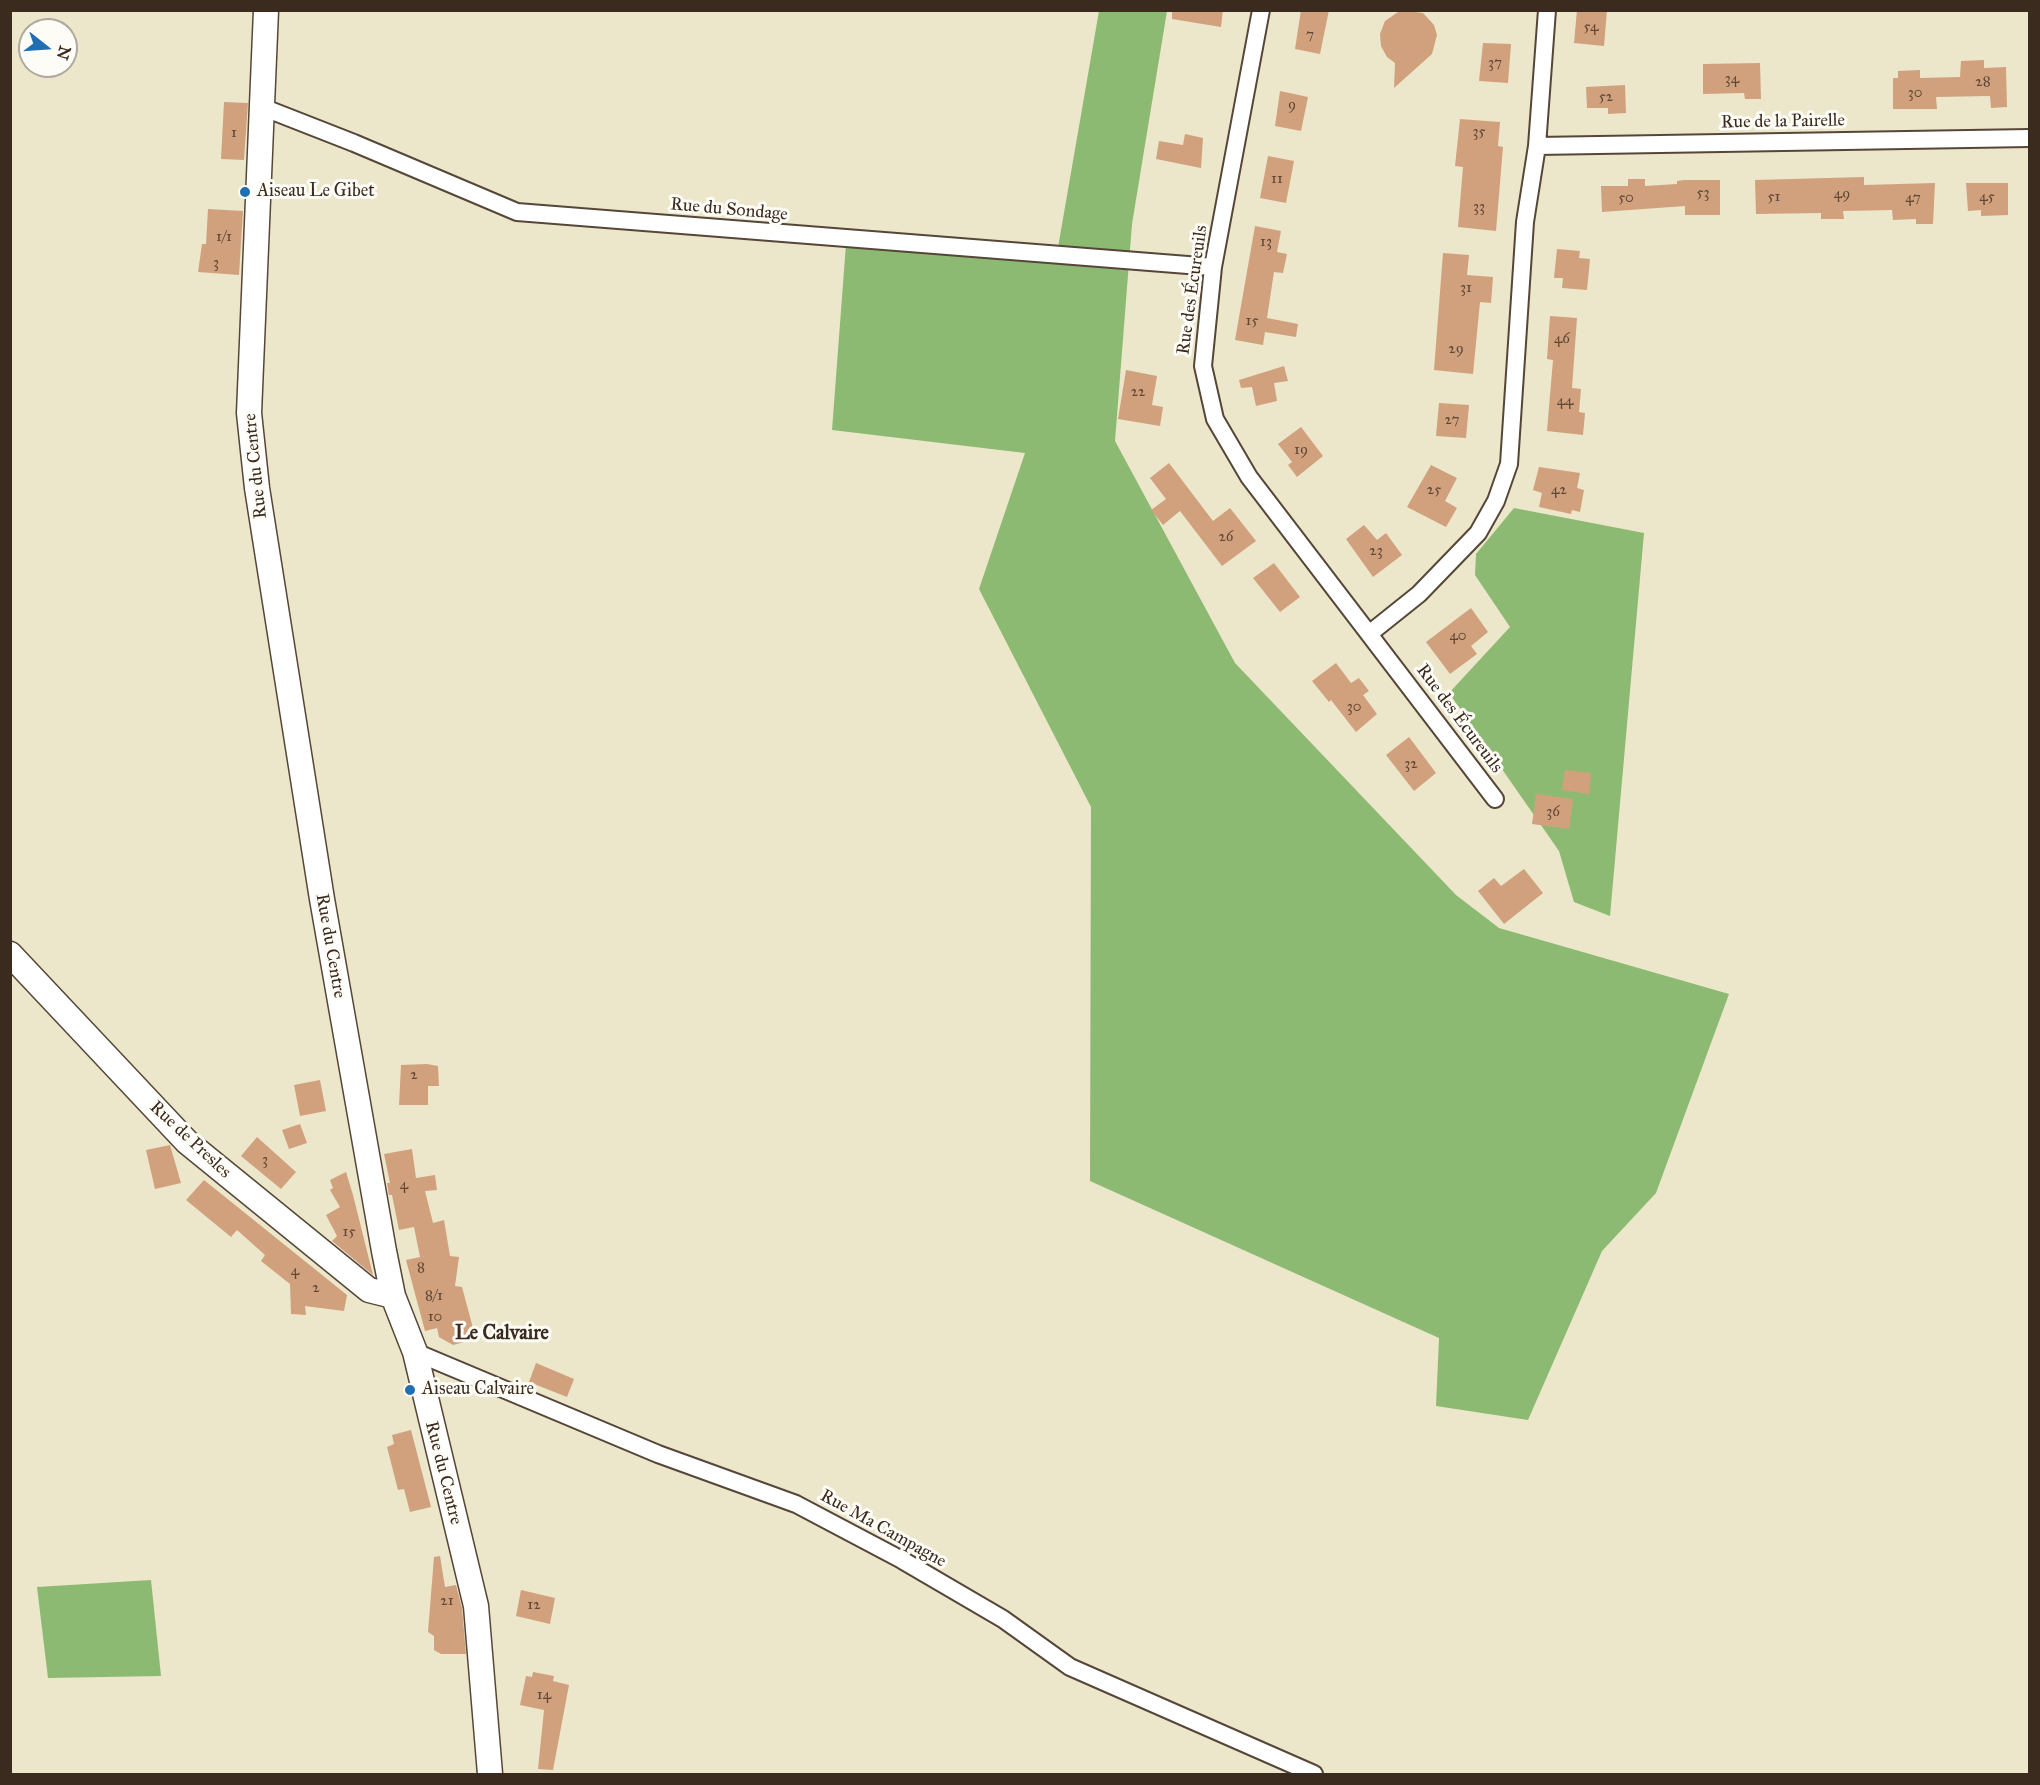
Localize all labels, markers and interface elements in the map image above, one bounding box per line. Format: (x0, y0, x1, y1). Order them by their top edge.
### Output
north arrow (18, 18, 78, 78)
house number: 54 (1584, 18, 1598, 36)
house number: 7 (1306, 26, 1314, 44)
text: N (53, 44, 75, 62)
house number: 37 (1488, 54, 1502, 72)
house number: 34 (1725, 70, 1739, 88)
house number: 28 (1975, 73, 1991, 91)
house number: 30 (1908, 84, 1922, 102)
house number: 52 (1599, 88, 1613, 106)
house number: 9 (1288, 96, 1296, 114)
street label: Rue de la Pairelle (1721, 110, 1845, 134)
house number: 35 (1473, 123, 1485, 141)
house number: 1 (231, 124, 237, 142)
house number: 11 (1271, 170, 1283, 188)
place label: Aiseau Le Gibet (257, 181, 375, 203)
house number: 53 (1697, 184, 1709, 202)
marker: Aiseau Le Gibet (238, 185, 252, 199)
house number: 49 (1834, 185, 1850, 203)
house number: 51 (1768, 188, 1780, 206)
house number: 45 (1979, 188, 1995, 206)
house number: 50 (1618, 189, 1634, 207)
house number: 47 (1905, 189, 1921, 207)
street label: Rue du Sondage (669, 194, 789, 226)
house number: 33 (1473, 198, 1485, 216)
street label: Rue des Écureuils (1173, 224, 1213, 356)
house number: 1/1 (216, 228, 232, 246)
house number: 13 (1260, 233, 1272, 251)
house number: 3 (213, 254, 219, 272)
house number: 31 (1460, 279, 1472, 297)
house number: 15 (1246, 312, 1258, 330)
house number: 46 (1554, 330, 1570, 348)
house number: 29 (1448, 340, 1464, 358)
house number: 22 (1131, 383, 1145, 401)
house number: 44 (1557, 392, 1573, 410)
house number: 27 (1444, 411, 1460, 429)
street label: Rue du Centre (240, 412, 272, 520)
house number: 19 (1294, 441, 1308, 459)
house number: 25 (1427, 481, 1441, 499)
house number: 42 (1551, 481, 1567, 499)
house number: 26 (1218, 528, 1234, 546)
house number: 23 (1369, 542, 1383, 560)
house number: 40 (1449, 627, 1467, 645)
street label: Rue des Écureuils (1411, 660, 1507, 778)
house number: 30 (1347, 698, 1361, 716)
house number: 32 (1404, 755, 1418, 773)
house number: 36 (1546, 803, 1560, 821)
street label: Rue du Centre (310, 892, 350, 1000)
house number: 2 (410, 1066, 418, 1084)
street label: Rue de Presles (145, 1097, 235, 1183)
house number: 3 (262, 1151, 268, 1169)
house number: 4 (400, 1176, 408, 1194)
house number: 15 (343, 1223, 355, 1241)
house number: 8 (417, 1259, 425, 1277)
house number: 4 (291, 1262, 299, 1280)
house number: 2 (312, 1279, 320, 1297)
house number: 8/1 (425, 1287, 443, 1305)
house number: 10 (428, 1308, 442, 1326)
district label: Le Calvaire (455, 1322, 549, 1346)
place label: Aiseau Calvaire (422, 1379, 534, 1401)
marker: Aiseau Calvaire (403, 1383, 417, 1397)
street label: Rue du Centre (420, 1419, 466, 1527)
street label: Rue Ma Campagne (816, 1485, 950, 1573)
house number: 21 (440, 1592, 454, 1610)
house number: 12 (527, 1596, 541, 1614)
house number: 14 (537, 1686, 551, 1704)

